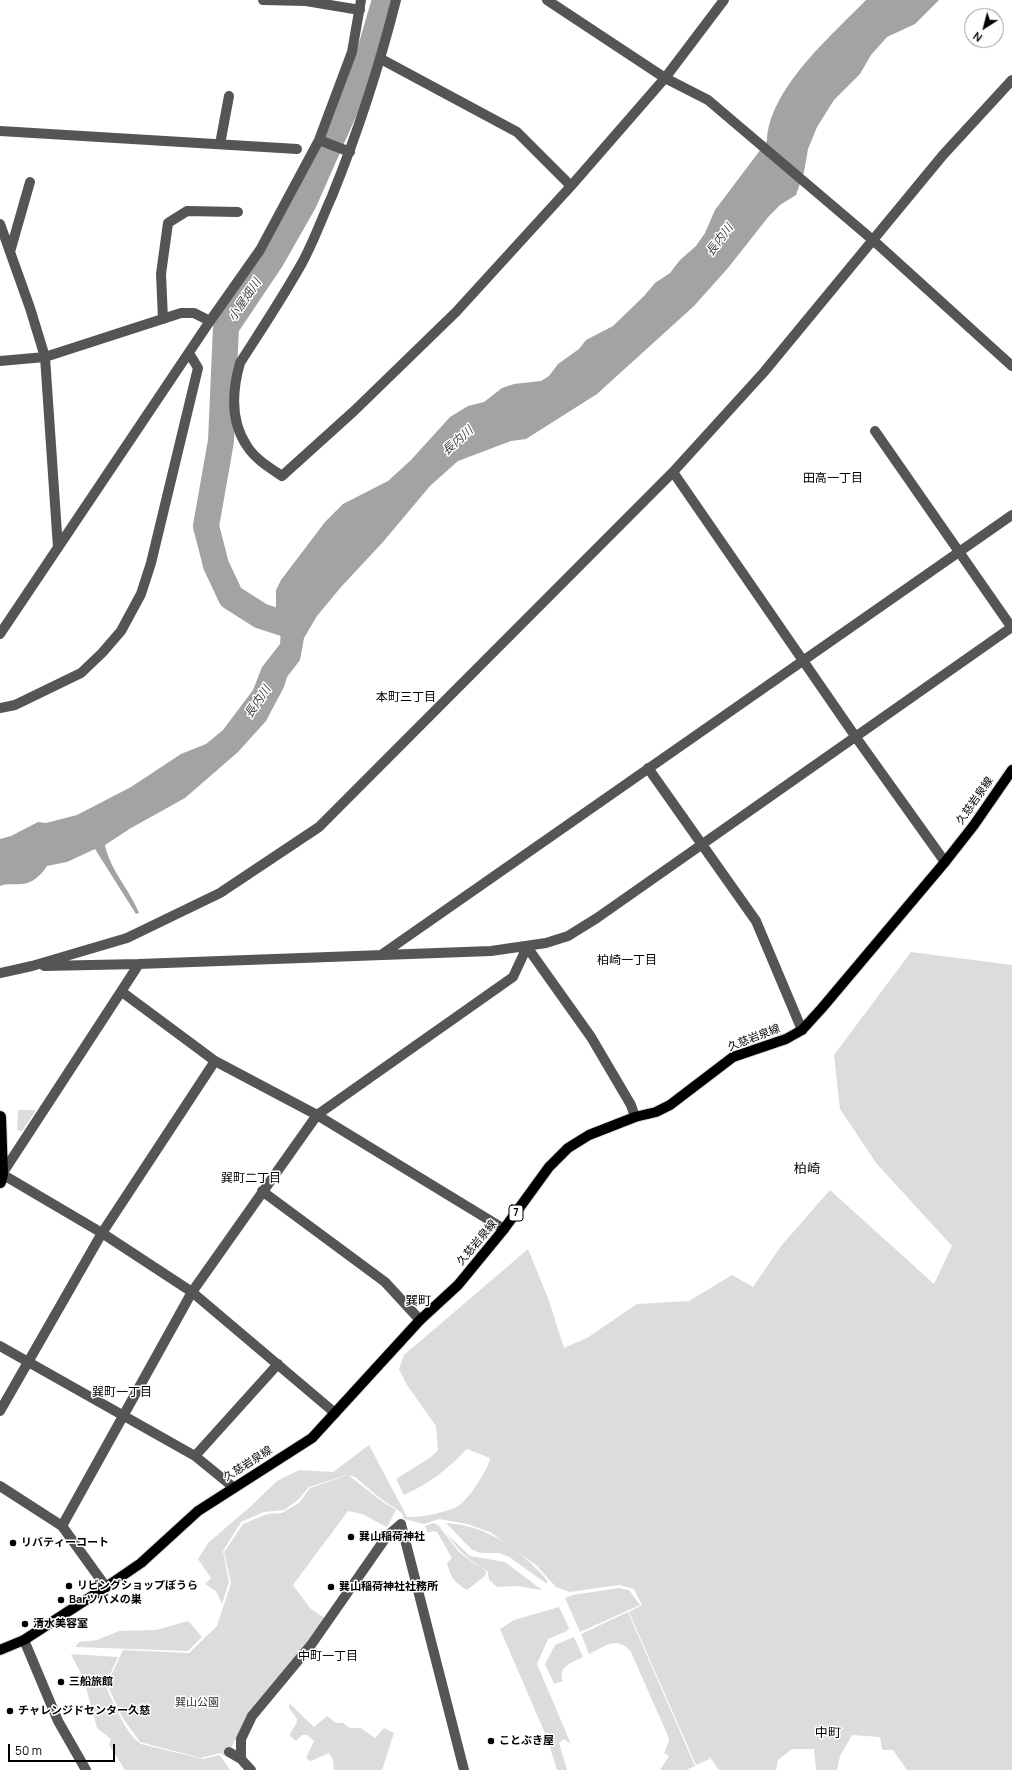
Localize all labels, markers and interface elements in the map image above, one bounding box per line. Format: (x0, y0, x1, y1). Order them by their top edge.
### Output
north arrow (964, 8, 1004, 48)
text: N (970, 29, 985, 46)
water label: 長内川 (703, 221, 737, 259)
water label: 小屋畑川 (226, 276, 264, 324)
water label: 長内川 (440, 424, 476, 458)
district label: 田高一丁目 (803, 472, 863, 486)
water label: 長内川 (242, 683, 274, 721)
district label: 本町三丁目 (376, 691, 436, 705)
street label: 久慈岩泉線 (954, 775, 996, 827)
district label: 柏崎一丁目 (597, 954, 657, 968)
street label: 久慈岩泉線 (726, 1022, 782, 1054)
district label: 柏崎 (794, 1161, 820, 1177)
district label: 巽町二丁目 (221, 1172, 281, 1186)
road number: 7 (509, 1205, 523, 1221)
street label: 久慈岩泉線 (454, 1218, 500, 1268)
district label: 巽町 (405, 1293, 431, 1309)
district label: 巽町一丁目 (92, 1386, 152, 1400)
street label: 久慈岩泉線 (221, 1444, 275, 1484)
place label: 巽山稲荷神社 (359, 1530, 425, 1544)
marker: 巽山稲荷神社 (346, 1532, 356, 1542)
place label: リバティーコート (21, 1536, 109, 1550)
marker: リバティーコート (8, 1538, 18, 1548)
place label: リビングショップぼうら (77, 1579, 198, 1593)
place label: 巽山稲荷神社社務所 (339, 1580, 438, 1594)
marker: リビングショップぼうら (64, 1581, 74, 1591)
marker: 巽山稲荷神社社務所 (326, 1582, 336, 1592)
place label: Barツバメの巣 (69, 1593, 142, 1607)
marker: Barツバメの巣 (56, 1595, 66, 1605)
place label: 清水美容室 (33, 1617, 88, 1631)
marker: 清水美容室 (20, 1619, 30, 1629)
district label: 中町一丁目 (298, 1650, 358, 1664)
place label: 三船旅館 (69, 1675, 113, 1689)
marker: 三船旅館 (56, 1677, 66, 1687)
park label: 巽山公園 (175, 1696, 219, 1710)
place label: チャレンジドセンター久慈 (18, 1704, 150, 1718)
marker: チャレンジドセンター久慈 (5, 1706, 15, 1716)
district label: 中町 (815, 1725, 841, 1741)
place label: ことぶき屋 (499, 1734, 554, 1748)
scale bar (10, 1736, 117, 1762)
marker: ことぶき屋 (486, 1736, 496, 1746)
text: 50 m (15, 1742, 42, 1759)

